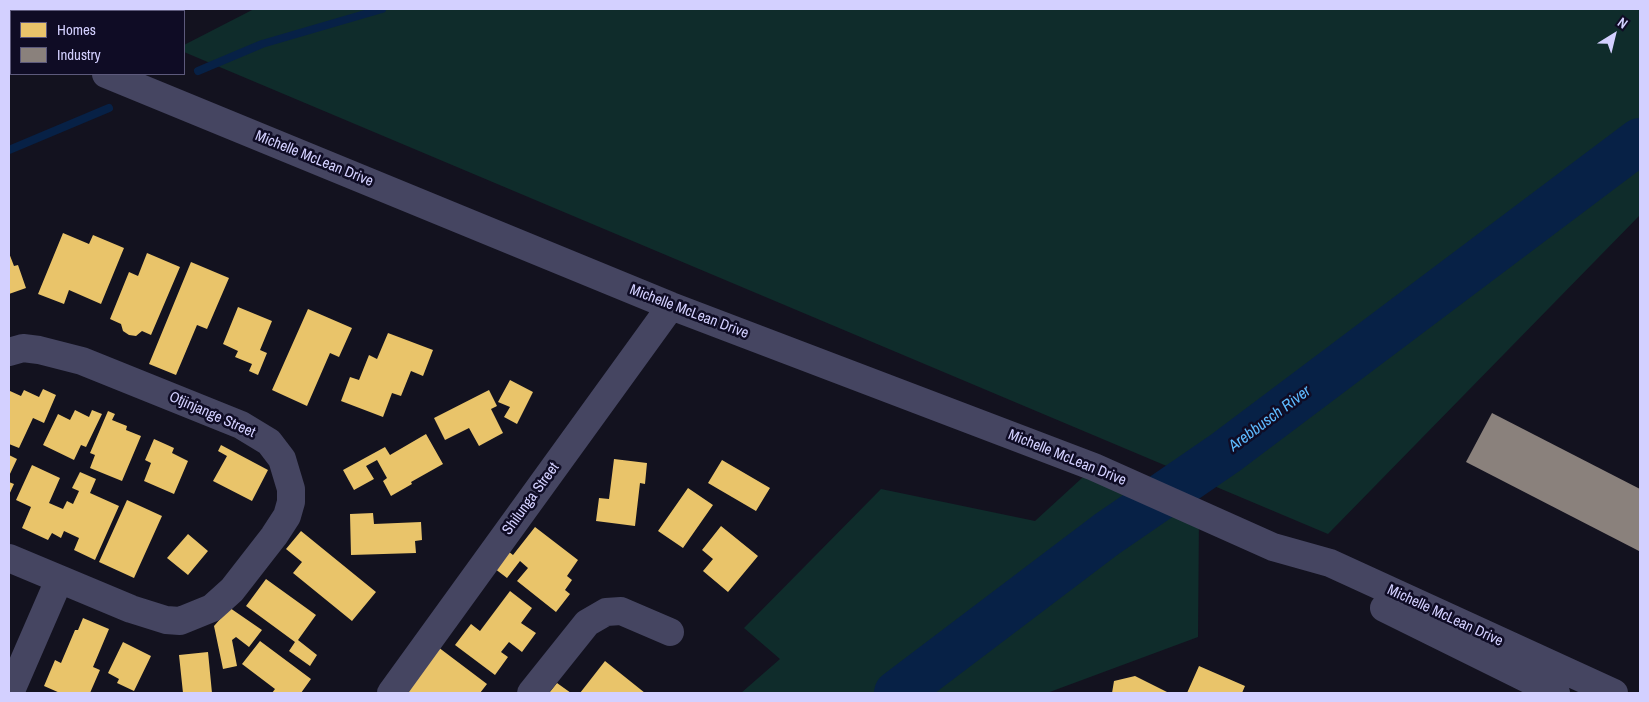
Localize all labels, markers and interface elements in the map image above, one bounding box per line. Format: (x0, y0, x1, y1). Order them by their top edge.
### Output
legend (10, 10, 185, 75)
north arrow (1589, 10, 1639, 60)
text: N (1614, 13, 1631, 33)
text: Homes (57, 19, 96, 40)
text: Industry (57, 44, 101, 65)
street label: Michelle McLean Drive (252, 127, 376, 191)
street label: Michelle McLean Drive (627, 281, 751, 343)
water label: Arebbusch River (1225, 382, 1315, 456)
street label: Otjinjange Street (166, 388, 258, 442)
street label: Michelle McLean Drive (1005, 426, 1129, 490)
street label: Shilunga Street (499, 459, 563, 539)
street label: Michelle McLean Drive (1384, 581, 1506, 651)

